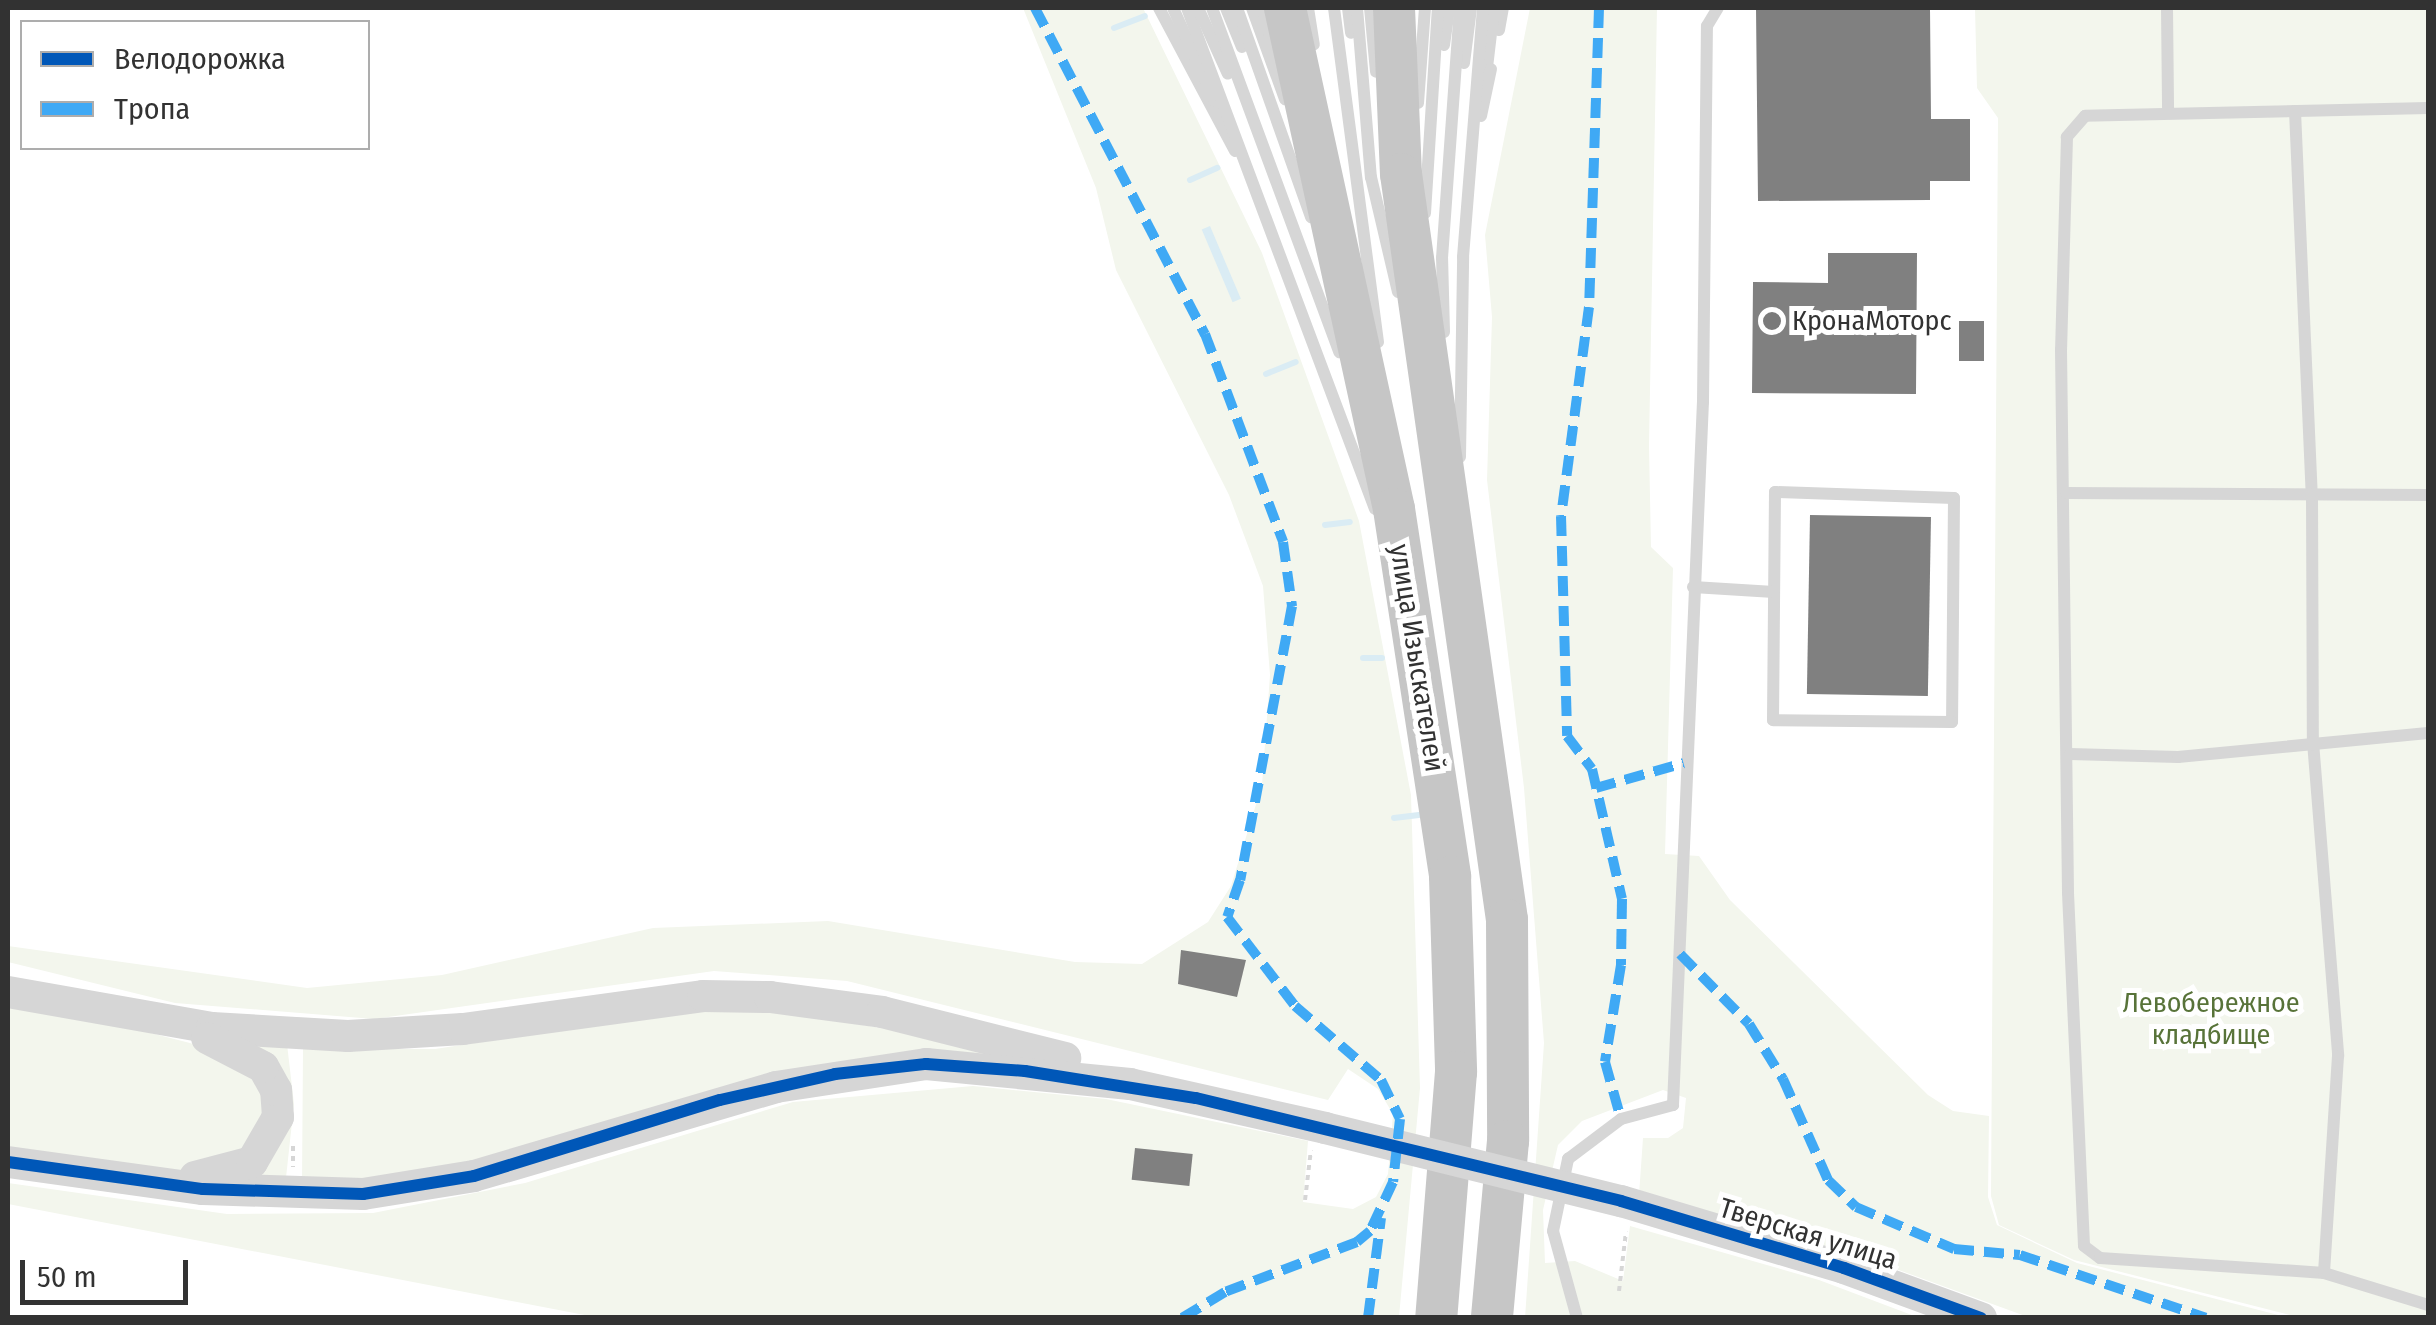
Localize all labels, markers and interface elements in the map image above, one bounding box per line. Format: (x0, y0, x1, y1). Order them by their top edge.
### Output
legend (20, 20, 370, 150)
text: Велодорожка (114, 41, 286, 77)
text: Тропа (114, 91, 190, 127)
place label: КронаМоторс (1792, 304, 1951, 338)
marker: КронаМоторс (1761, 310, 1783, 332)
street label: улица Изыскателей (1382, 542, 1452, 774)
park label: Левобережное кладбище (2122, 986, 2300, 1052)
street label: Тверская улица (1715, 1191, 1901, 1277)
scale bar (25, 1240, 192, 1302)
text: 50 m (37, 1259, 97, 1295)

